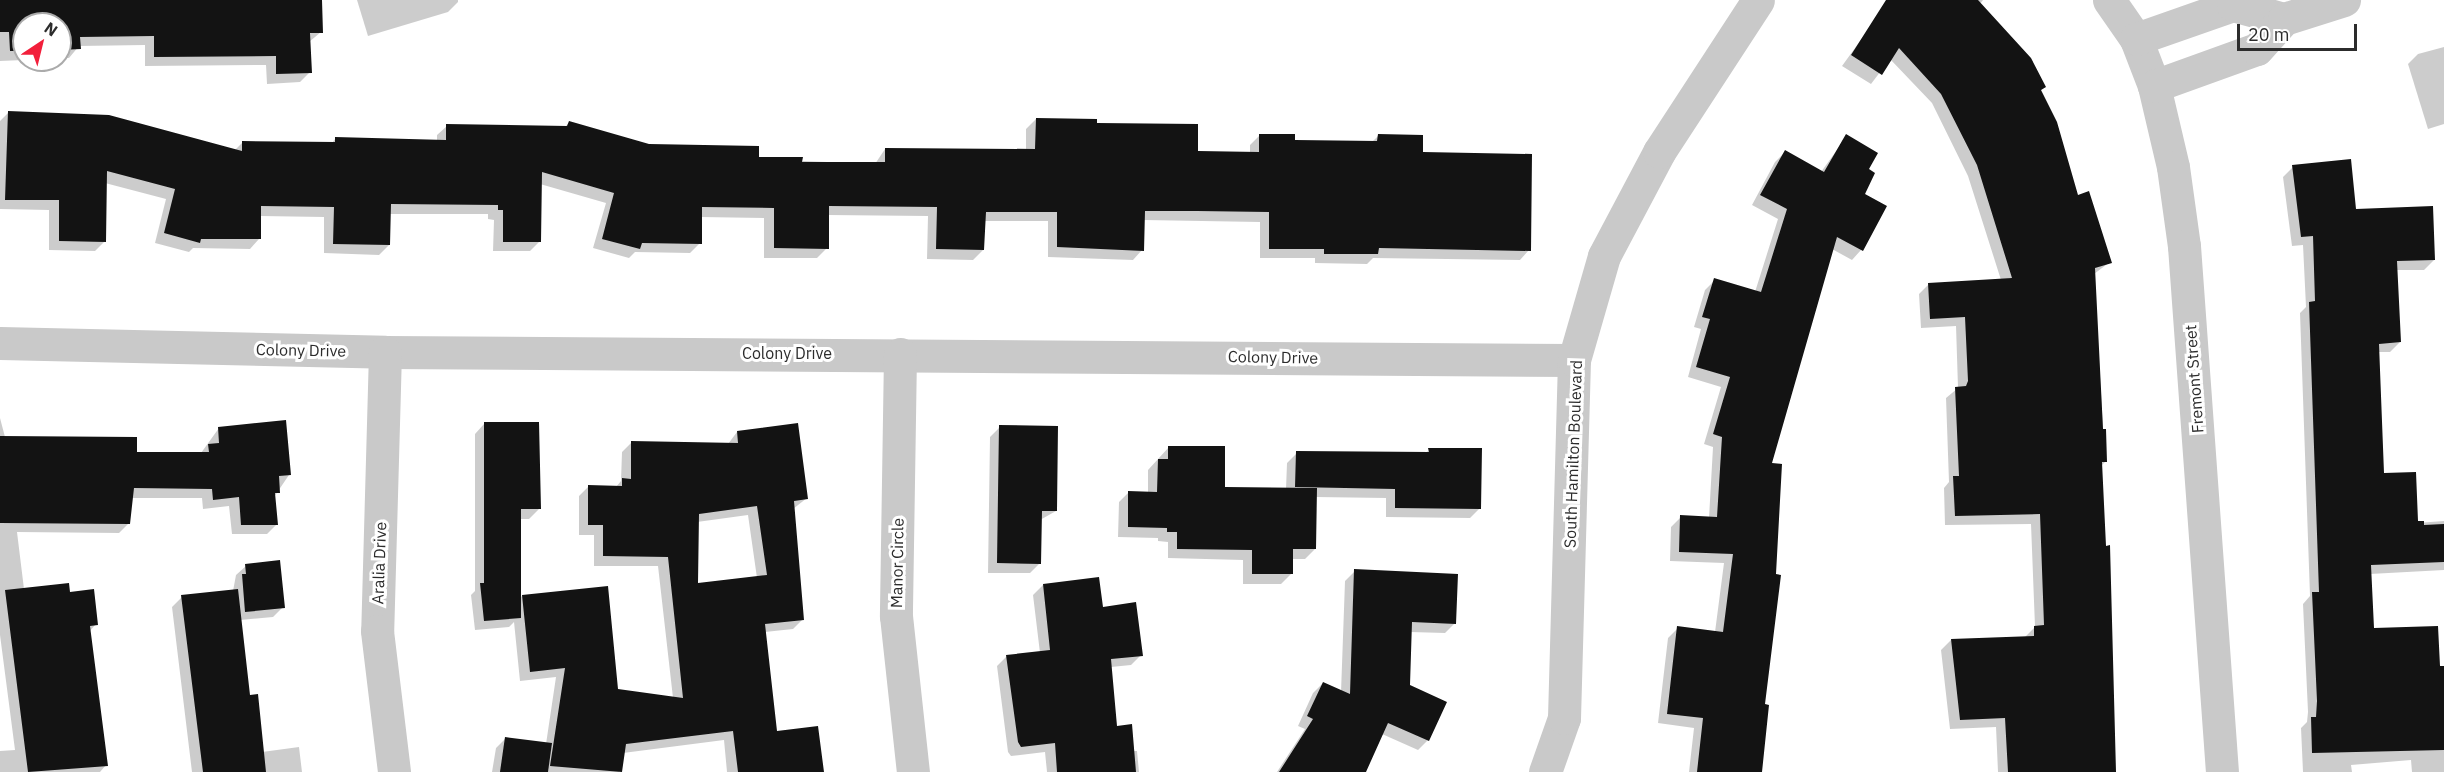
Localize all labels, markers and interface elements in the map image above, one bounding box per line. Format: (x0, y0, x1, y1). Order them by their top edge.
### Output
north arrow (12, 12, 72, 72)
scale bar (2240, 12, 2360, 50)
text: N (41, 17, 62, 40)
text: 20 m (2248, 23, 2290, 46)
street label: Fremont Street (2181, 324, 2207, 434)
street label: Colony Drive (256, 340, 346, 360)
street label: Colony Drive (742, 343, 832, 363)
street label: Colony Drive (1228, 347, 1318, 367)
street label: South Hamilton Boulevard (1560, 360, 1586, 548)
street label: Manor Circle (887, 518, 907, 608)
street label: Aralia Drive (368, 521, 390, 605)

